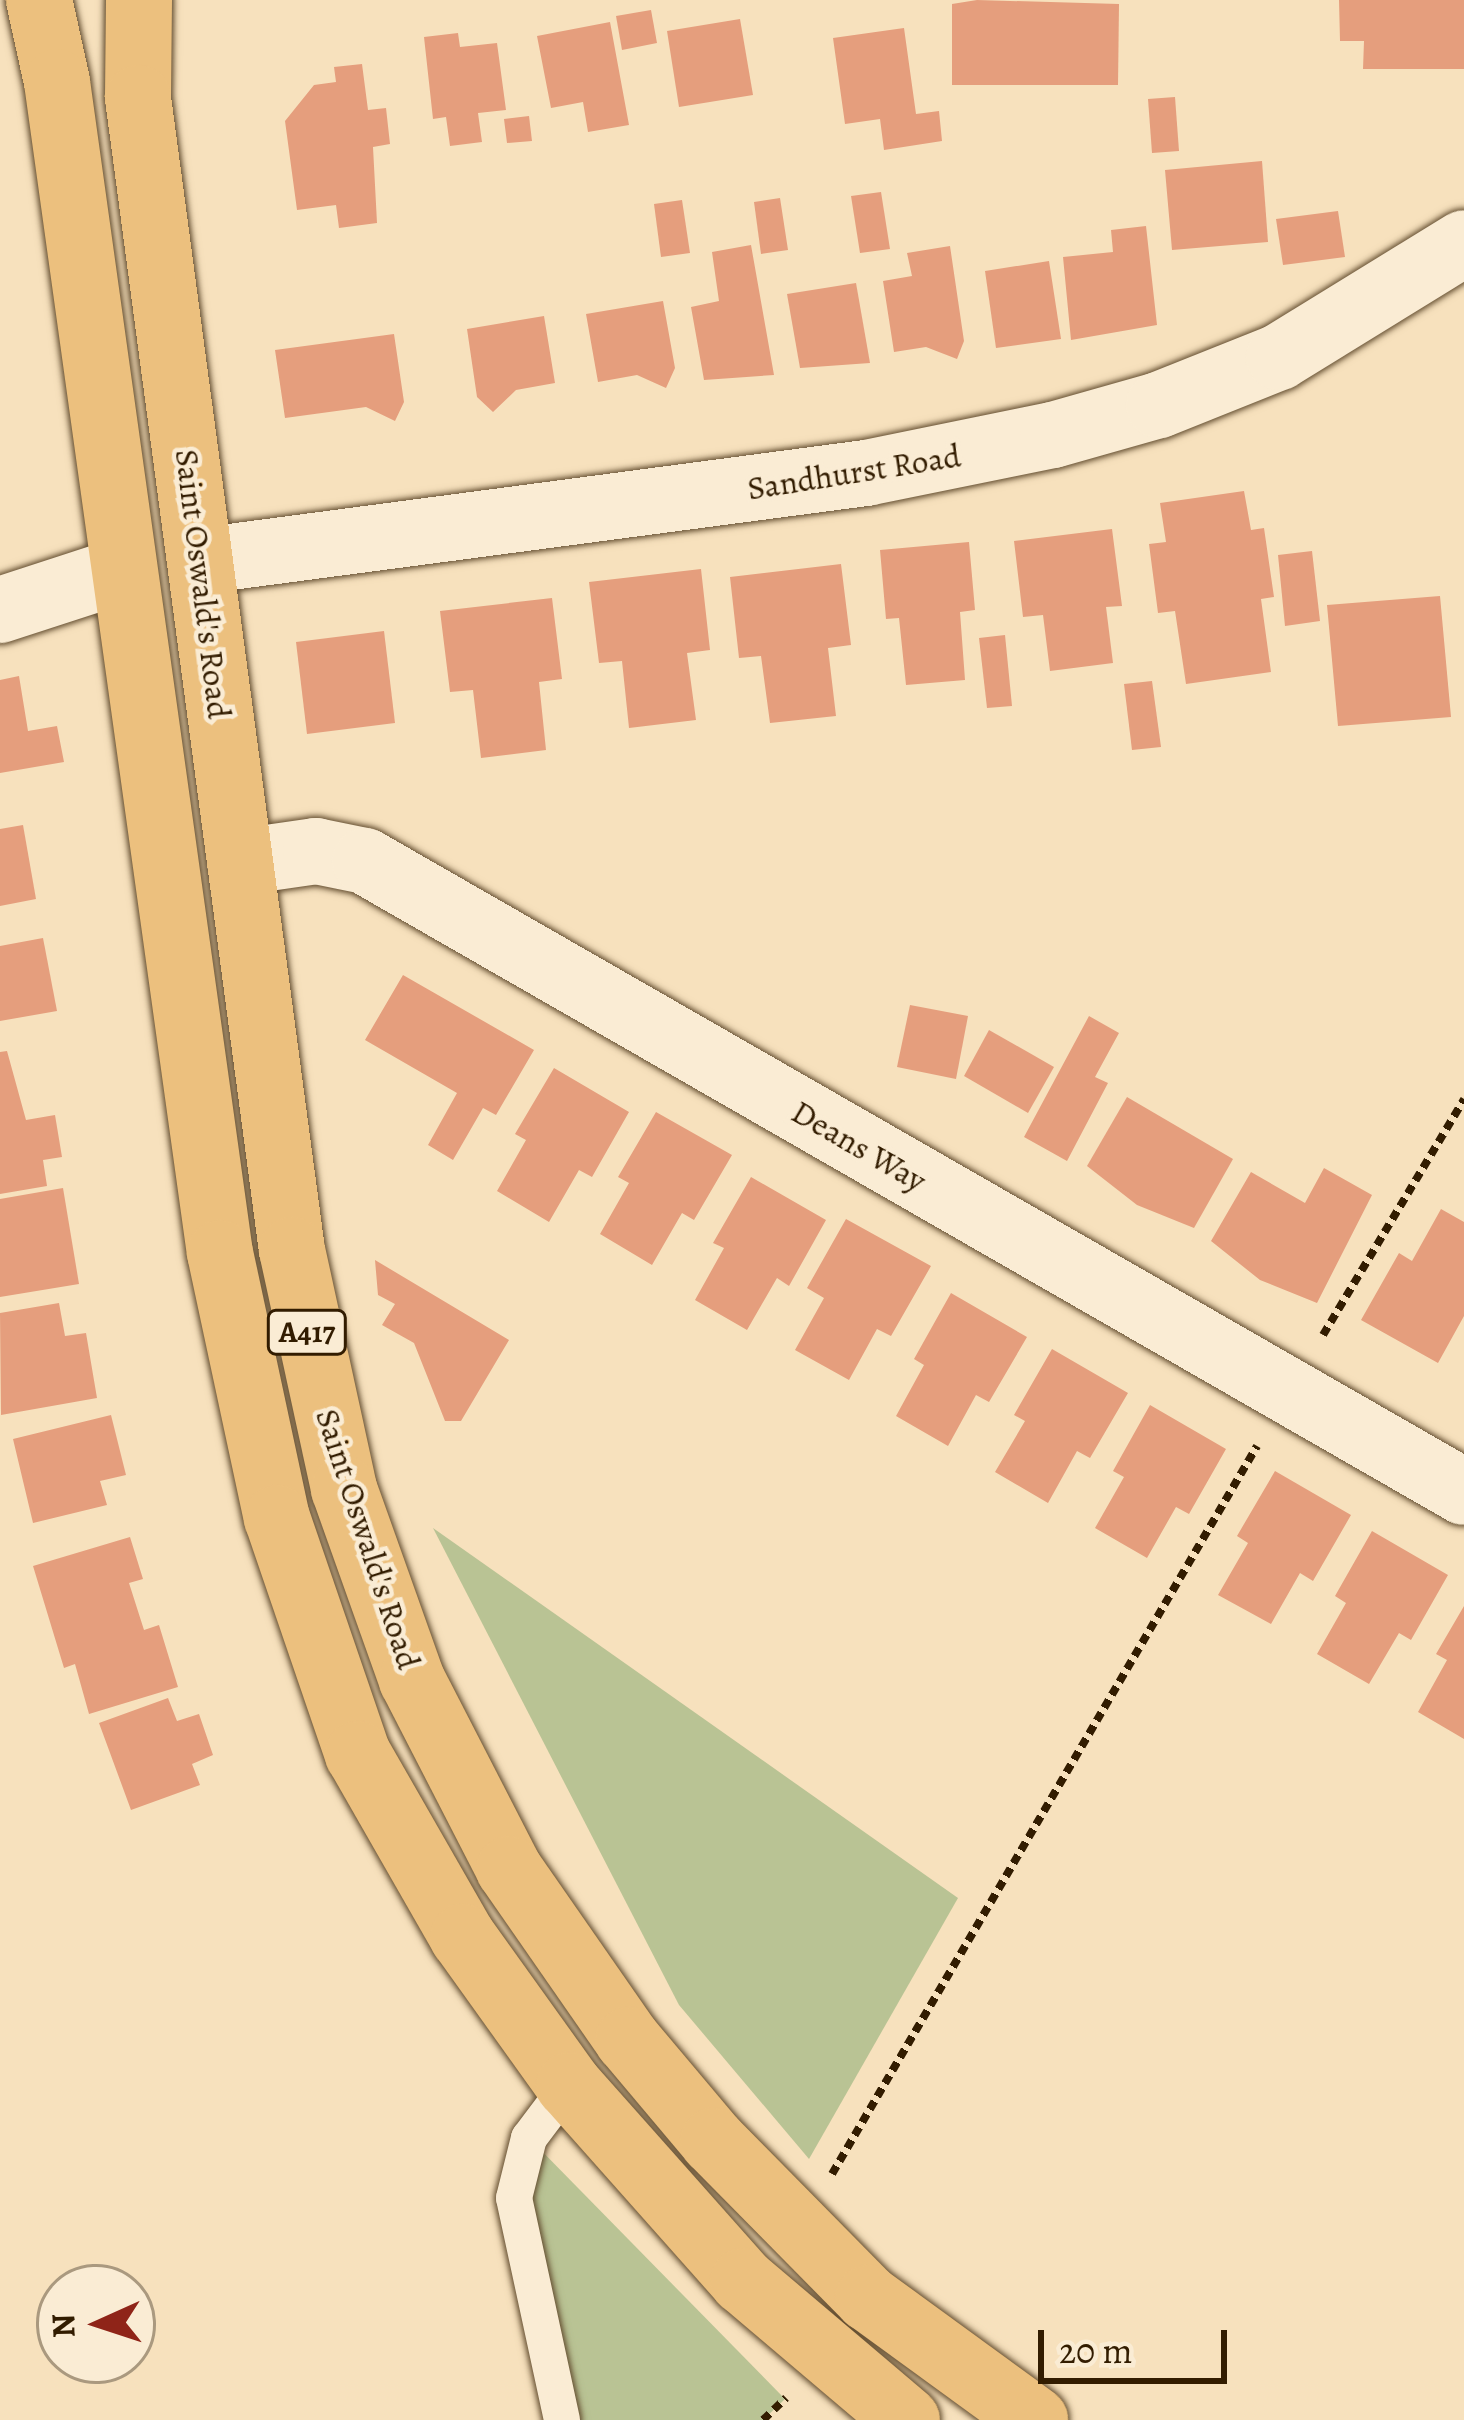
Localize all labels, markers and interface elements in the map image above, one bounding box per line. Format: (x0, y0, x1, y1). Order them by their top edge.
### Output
street label: Sandhurst Road (744, 436, 964, 508)
street label: Saint Oswald's Road (167, 447, 239, 721)
street label: Deans Way (785, 1092, 933, 1200)
road number: A417 (265, 1308, 349, 1356)
street label: Saint Oswald's Road (307, 1404, 429, 1674)
north arrow (36, 2264, 156, 2384)
scale bar (1044, 2306, 1233, 2380)
text: N (39, 2313, 86, 2339)
text: 20 m (1059, 2326, 1132, 2375)

